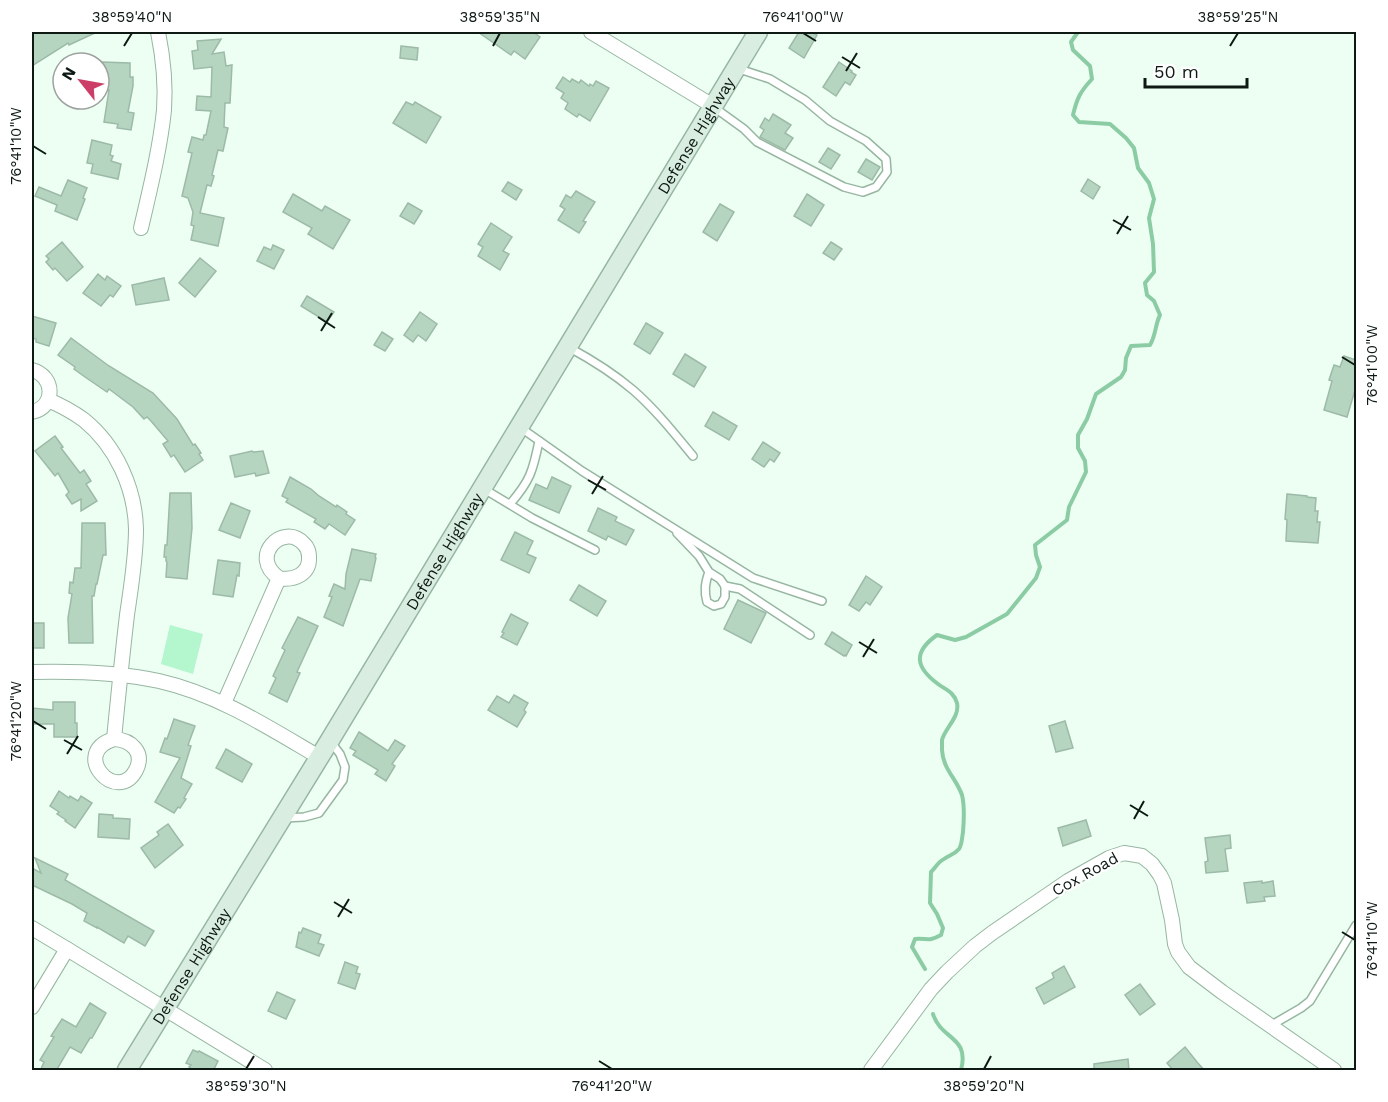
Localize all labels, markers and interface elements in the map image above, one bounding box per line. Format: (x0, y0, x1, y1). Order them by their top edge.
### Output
text: 38°59'40"N (92, 8, 172, 26)
text: 38°59'35"N (460, 8, 540, 26)
text: 76°41'00"W (762, 8, 844, 26)
text: 38°59'25"N (1198, 8, 1278, 26)
north arrow (51, 51, 111, 111)
scale bar (1145, 51, 1247, 89)
text: 50 m (1154, 61, 1199, 82)
text: N (57, 64, 80, 84)
street label: Defense Highway (653, 73, 739, 197)
text: 76°41'10"W (7, 107, 25, 185)
text: 76°41'00"W (1363, 324, 1381, 406)
street label: Defense Highway (401, 489, 487, 613)
text: 76°41'20"W (7, 681, 25, 761)
street label: Cox Road (1048, 848, 1122, 900)
text: 76°41'10"W (1363, 901, 1381, 979)
street label: Defense Highway (148, 904, 234, 1028)
text: 38°59'30"N (205, 1077, 287, 1095)
text: 76°41'20"W (572, 1077, 652, 1095)
text: 38°59'20"N (943, 1077, 1025, 1095)

